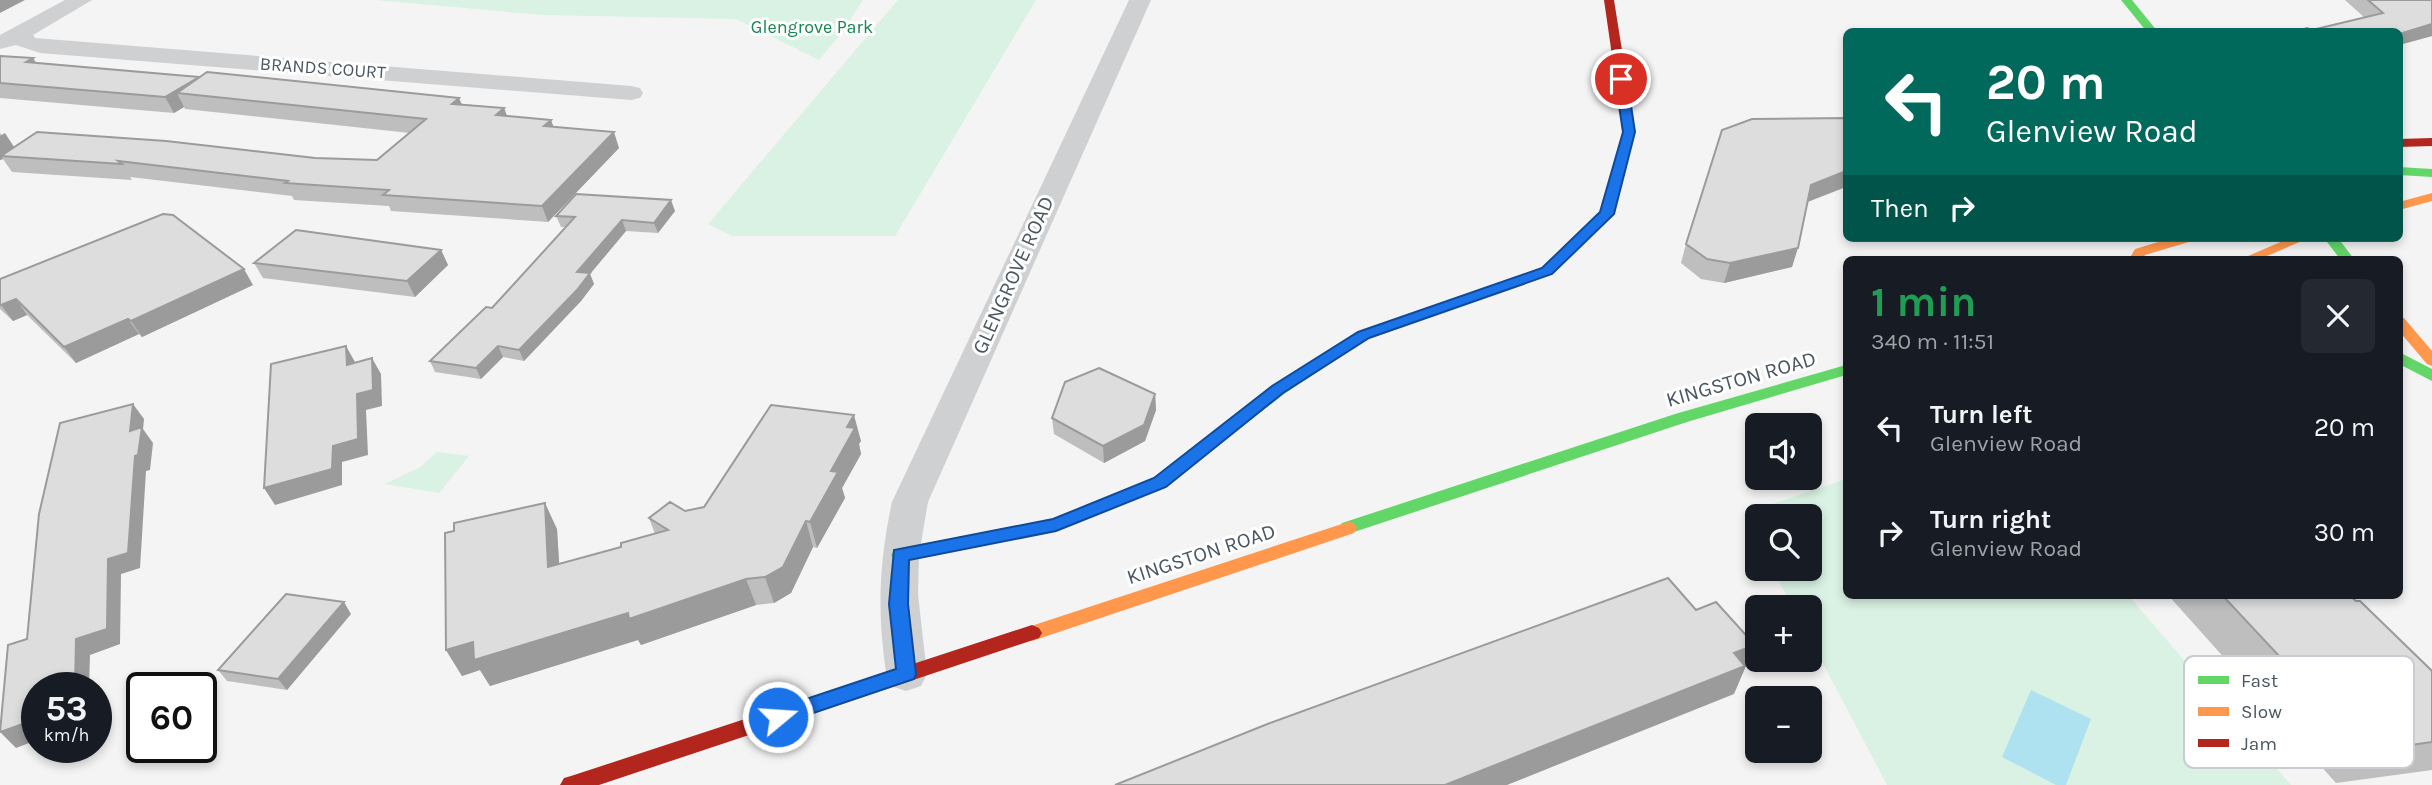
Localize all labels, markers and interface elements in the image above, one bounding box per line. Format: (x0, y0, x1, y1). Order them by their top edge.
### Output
park label: Glengrove Park (751, 16, 873, 38)
pin (1591, 49, 1651, 109)
street label: BRANDS COURT (259, 53, 387, 83)
text: 20 m (1986, 54, 2106, 111)
icon: left (1871, 56, 1962, 147)
icon: arrive (1602, 60, 1640, 98)
text: Glenview Road (1986, 113, 2198, 150)
icon: right (1943, 189, 1981, 227)
street label: GLENGROVE ROAD (967, 192, 1059, 358)
text: Then (1871, 193, 1929, 224)
text: 1 min (1871, 277, 1976, 327)
button: close (2301, 279, 2375, 353)
text: 340 m · 11:51 (1871, 328, 1994, 355)
street label: KINGSTON ROAD (1663, 346, 1819, 412)
text: Turn left (1930, 399, 2032, 430)
icon: left (1871, 409, 1909, 447)
text: 20 m (2314, 412, 2375, 443)
map controls (1745, 413, 1822, 763)
button: sound (1745, 413, 1822, 490)
text: Glenview Road (1930, 430, 2082, 457)
button: search (1745, 504, 1822, 581)
text: Turn right (1930, 504, 2051, 535)
icon: right (1871, 514, 1909, 552)
text: 30 m (2314, 517, 2375, 548)
street label: KINGSTON ROAD (1124, 519, 1278, 589)
text: Glenview Road (1930, 535, 2082, 562)
button: + (1745, 595, 1822, 672)
legend (2184, 656, 2414, 768)
text: Fast (2241, 670, 2278, 692)
speed limit sign: 60 (126, 672, 217, 763)
position arrow (741, 680, 815, 754)
button: − (1745, 686, 1822, 763)
text: 53 (45, 688, 88, 729)
text: Slow (2241, 701, 2282, 723)
text: km/h (44, 724, 89, 746)
text: Jam (2241, 733, 2277, 755)

